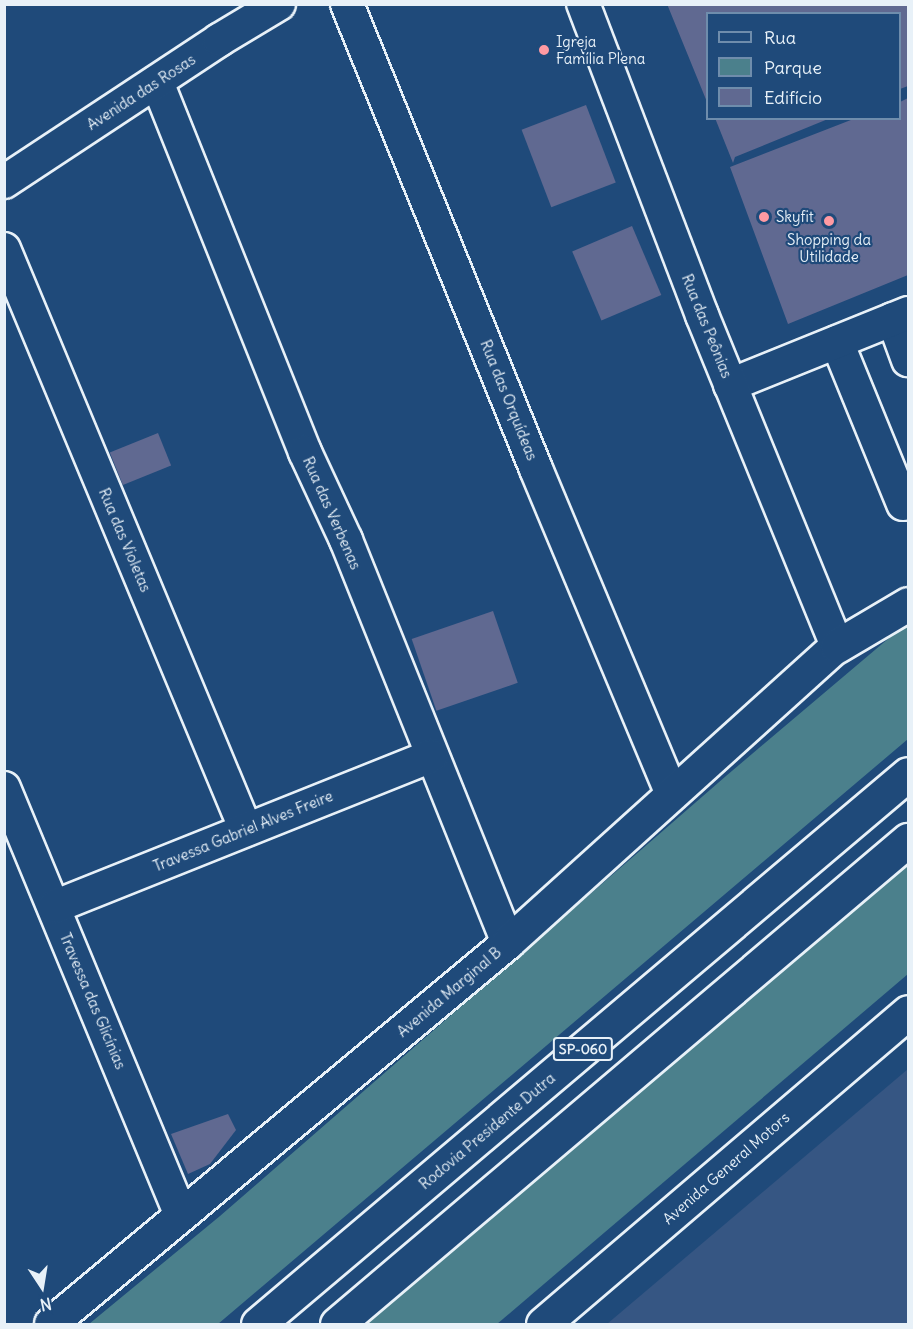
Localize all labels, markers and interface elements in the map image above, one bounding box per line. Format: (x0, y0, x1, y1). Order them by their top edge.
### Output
legend (706, 12, 901, 120)
text: Rua (764, 26, 796, 49)
place label: Igreja Família Plena (556, 32, 645, 67)
marker: Igreja Família Plena (537, 43, 551, 57)
street label: Avenida das Rosas (83, 50, 199, 134)
text: Parque (764, 56, 822, 79)
text: Edifício (764, 86, 822, 109)
place label: Skyfit (776, 208, 814, 226)
marker: Skyfit (757, 210, 771, 224)
marker: Shopping da Utilidade (822, 214, 836, 228)
place label: Shopping da Utilidade (787, 230, 871, 265)
street label: Rua das Peônias (678, 271, 736, 381)
street label: Rua das Orquídeas (477, 337, 541, 463)
street label: Rua das Verbenas (299, 454, 365, 572)
street label: Rua das Violetas (95, 485, 155, 595)
street label: Travessa Gabriel Alves Freire (151, 787, 335, 875)
street label: Travessa das Glicínias (56, 930, 130, 1072)
street label: Avenida Marginal B (393, 943, 505, 1041)
road number: SP-060 (552, 1038, 614, 1060)
street label: Rodovia Presidente Dutra (415, 1069, 559, 1193)
street label: Avenida General Motors (659, 1108, 793, 1228)
north arrow (12, 1257, 72, 1317)
text: N (38, 1294, 53, 1316)

